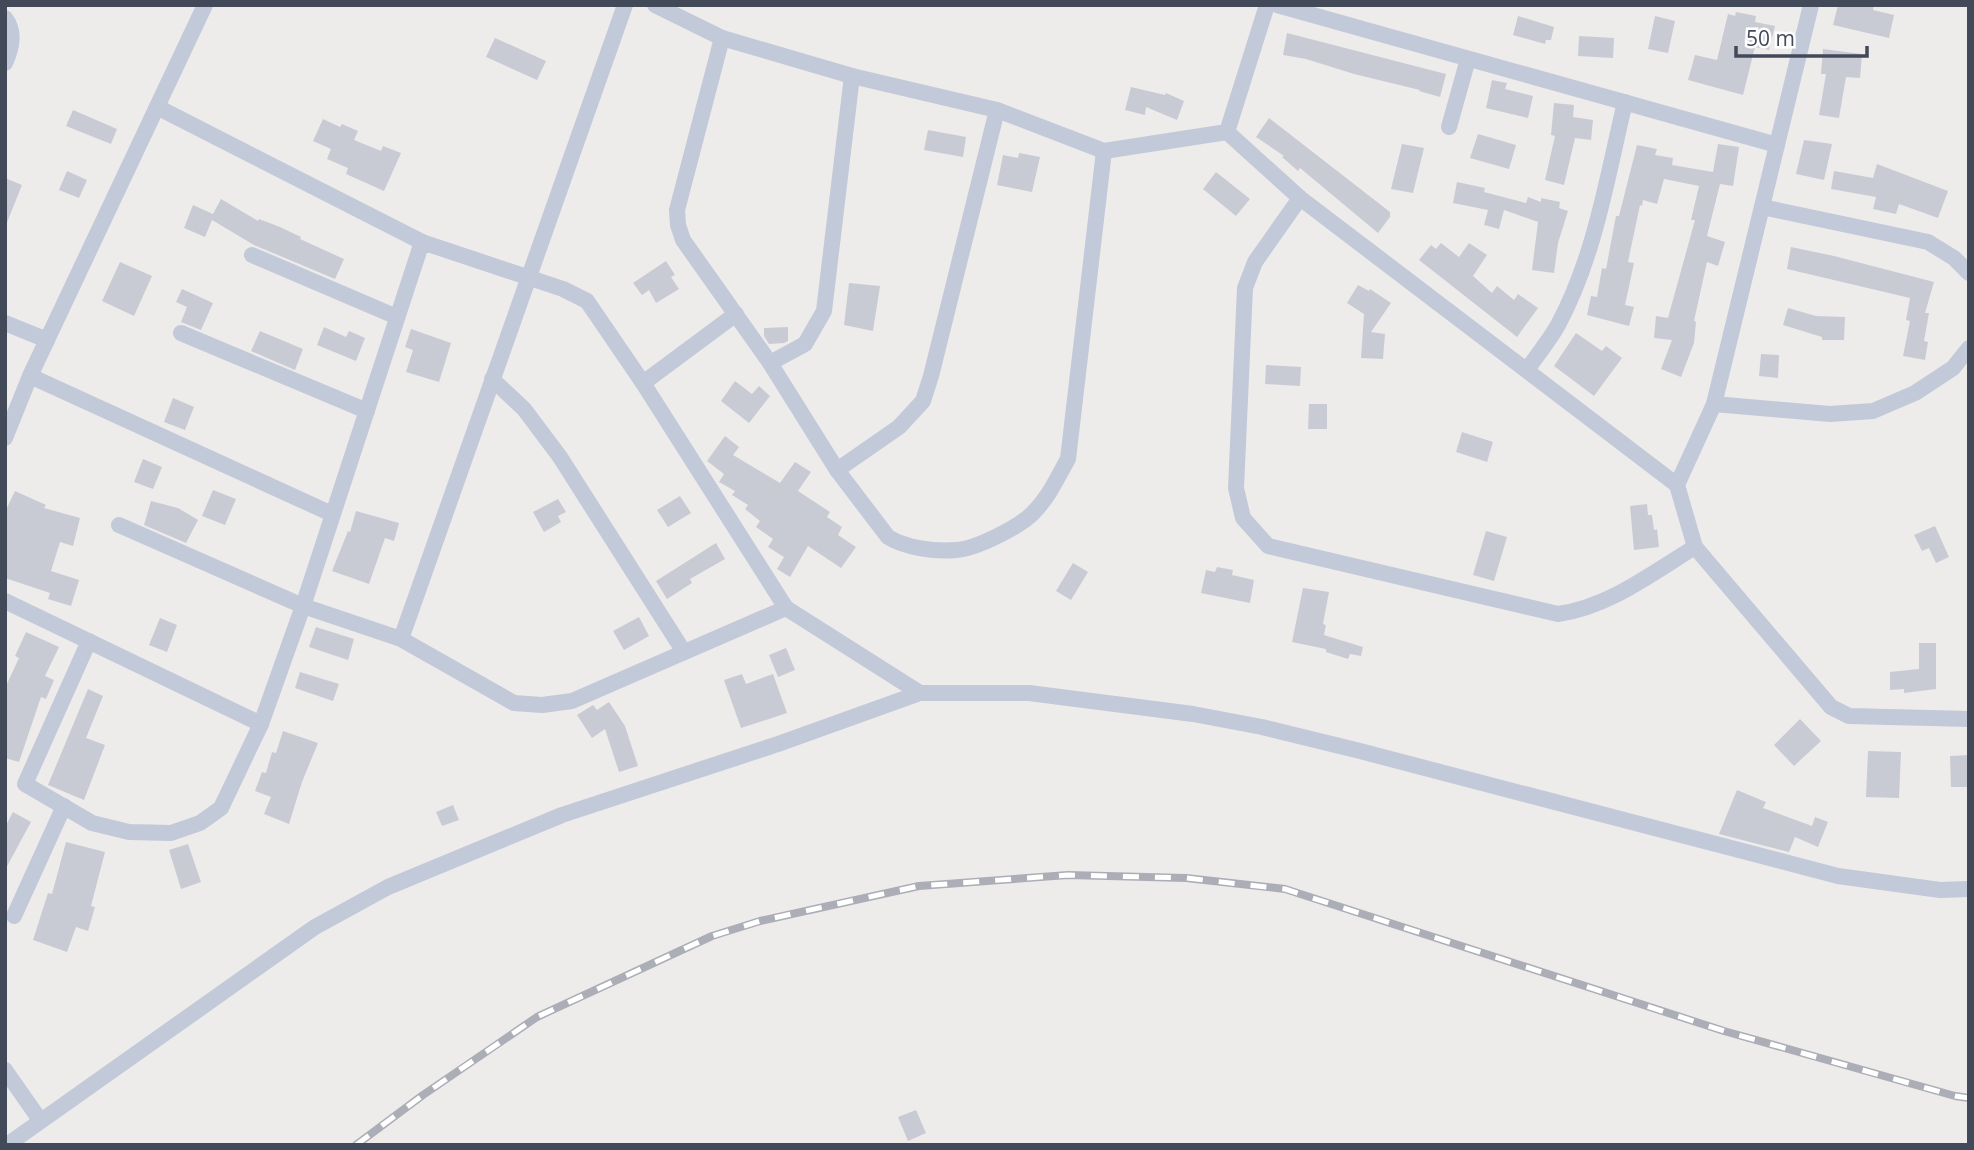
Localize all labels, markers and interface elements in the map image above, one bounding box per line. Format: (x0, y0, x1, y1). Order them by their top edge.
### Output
scale bar (1736, 14, 1867, 58)
text: 50 m (1746, 24, 1795, 52)

